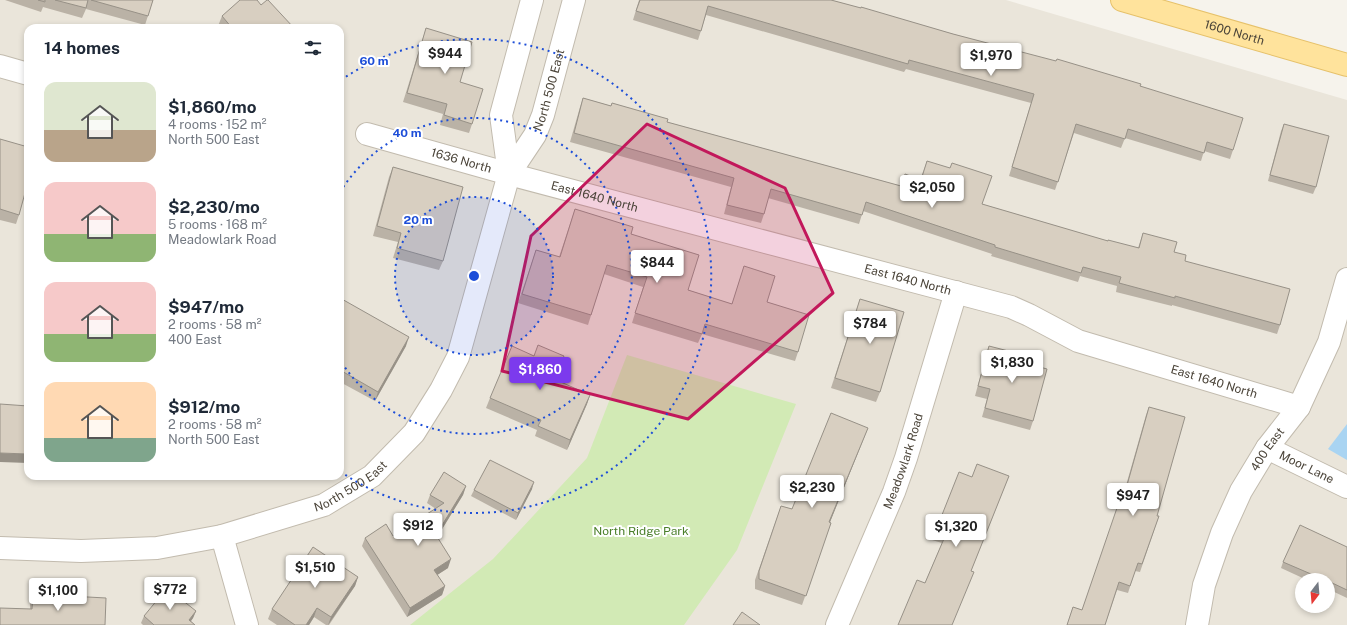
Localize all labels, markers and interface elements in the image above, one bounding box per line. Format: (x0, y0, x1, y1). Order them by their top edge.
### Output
street label: 1600 North (1203, 17, 1266, 48)
icon: filters (302, 37, 324, 59)
text: 14 homes (44, 38, 120, 58)
pin: $944 (421, 41, 469, 75)
pin: $1,970 (958, 43, 1024, 77)
text: $944 (428, 46, 462, 61)
street label: North 500 East (530, 47, 568, 133)
text: $1,970 (970, 48, 1012, 63)
text: 60 m (359, 54, 389, 68)
text: $1,860/mo (168, 97, 257, 117)
icon: home (76, 98, 124, 146)
text: 4 rooms · 152 m² (168, 117, 266, 132)
text: 40 m (392, 126, 422, 140)
text: North 500 East (168, 132, 260, 147)
street label: 1636 North (430, 145, 493, 176)
pin: $2,050 (899, 175, 965, 209)
street label: East 1640 North (549, 178, 640, 215)
text: $2,050 (909, 180, 955, 195)
text: $2,230/mo (168, 197, 260, 217)
icon: home (76, 198, 124, 246)
text: 20 m (404, 213, 433, 227)
text: 5 rooms · 168 m² (168, 217, 267, 232)
text: Meadowlark Road (168, 232, 276, 247)
pin: $844 (633, 250, 681, 284)
text: $844 (640, 255, 674, 270)
street label: East 1640 North (863, 261, 953, 298)
centre of rings (467, 269, 481, 283)
text: $947/mo (168, 297, 244, 317)
icon: home (76, 298, 124, 346)
pin: $784 (846, 311, 894, 345)
text: $784 (853, 316, 887, 331)
text: 2 rooms · 58 m² (168, 317, 261, 332)
text: 400 East (168, 332, 222, 347)
pin: $1,830 (979, 350, 1045, 384)
text: $1,830 (990, 355, 1034, 370)
pin: $1,860 (507, 357, 573, 391)
text: $1,860 (518, 362, 562, 377)
street label: East 1640 North (1169, 362, 1259, 401)
text: $912/mo (168, 397, 240, 417)
icon: home (76, 398, 124, 446)
street label: Meadowlark Road (881, 412, 926, 511)
text: 2 rooms · 58 m² (168, 417, 261, 432)
street label: 400 East (1248, 425, 1287, 474)
text: North 500 East (168, 432, 260, 447)
street label: Moor Lane (1277, 448, 1336, 487)
street label: North 500 East (312, 458, 390, 515)
pin: $2,230 (779, 475, 845, 509)
text: $2,230 (789, 480, 835, 495)
pin: $947 (1109, 483, 1157, 517)
text: $947 (1116, 488, 1150, 503)
pin: $912 (394, 513, 442, 547)
pin: $1,320 (923, 514, 989, 548)
text: $912 (402, 518, 434, 533)
text: $1,320 (934, 519, 978, 534)
park label: North Ridge Park (593, 524, 689, 538)
pin: $1,510 (282, 555, 348, 589)
text: $1,510 (295, 560, 335, 575)
north arrow (1295, 573, 1335, 613)
map controls (1295, 573, 1335, 613)
pin: $772 (146, 577, 194, 611)
pin: $1,100 (25, 578, 91, 612)
text: $772 (153, 582, 187, 597)
text: $1,100 (38, 583, 78, 598)

